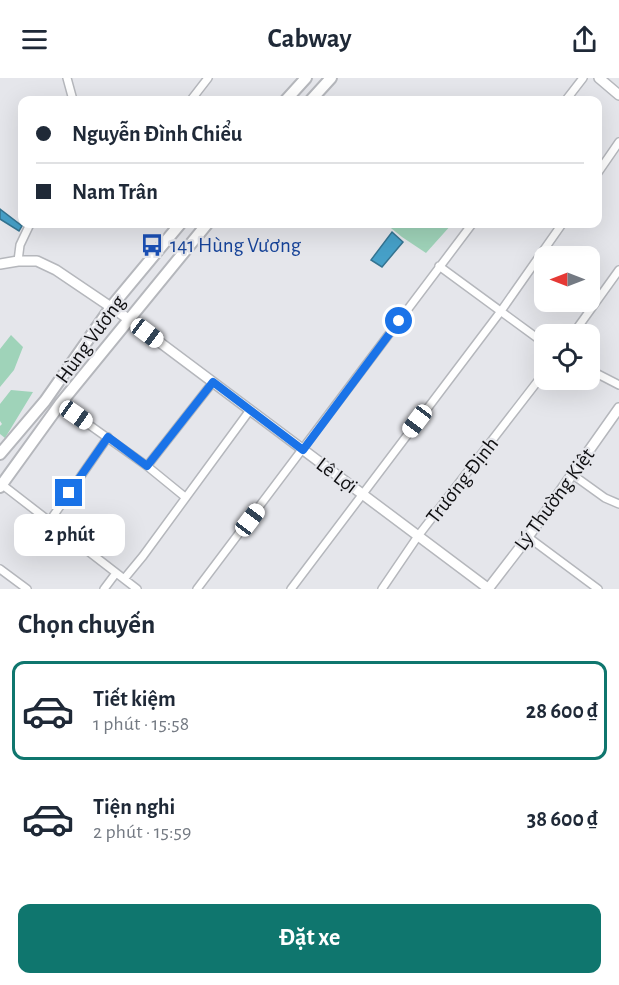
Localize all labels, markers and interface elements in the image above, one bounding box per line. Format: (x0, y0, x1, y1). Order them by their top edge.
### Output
icon: menu (18, 23, 51, 56)
icon: share (568, 23, 601, 56)
text: Cabway (267, 25, 352, 52)
text: Nguyễn Đình Chiểu (72, 123, 242, 145)
text: Nam Trân (72, 181, 158, 203)
bus stop icon: 141 Hùng Vương (139, 232, 165, 258)
place label: 141 Hùng Vương (170, 235, 302, 256)
north arrow (534, 246, 600, 312)
map controls (534, 246, 600, 390)
street label: Hùng Vương (52, 291, 130, 387)
route start (385, 307, 412, 334)
car (127, 315, 167, 351)
button: locate (534, 324, 600, 390)
car (56, 397, 96, 433)
car (399, 401, 435, 441)
street label: Trương Định (422, 433, 502, 527)
street label: Lý Thường Kiệt (510, 444, 599, 554)
street label: Lê Lợi (312, 453, 361, 497)
route end (55, 479, 82, 506)
car (232, 500, 268, 540)
callout: 2 phút (14, 514, 124, 556)
text: 2 phút (44, 525, 95, 545)
text: Chọn chuyến (18, 611, 155, 638)
icon: car (21, 684, 75, 738)
text: Tiết kiệm (93, 688, 176, 710)
text: 28 600 ₫ (526, 700, 598, 722)
text: 1 phút · 15:58 (93, 714, 189, 734)
icon: car (21, 792, 75, 846)
text: Tiện nghi (93, 796, 175, 818)
text: 38 600 ₫ (527, 808, 598, 830)
text: 2 phút · 15:59 (93, 822, 191, 842)
button: Đặt xe (18, 904, 601, 973)

